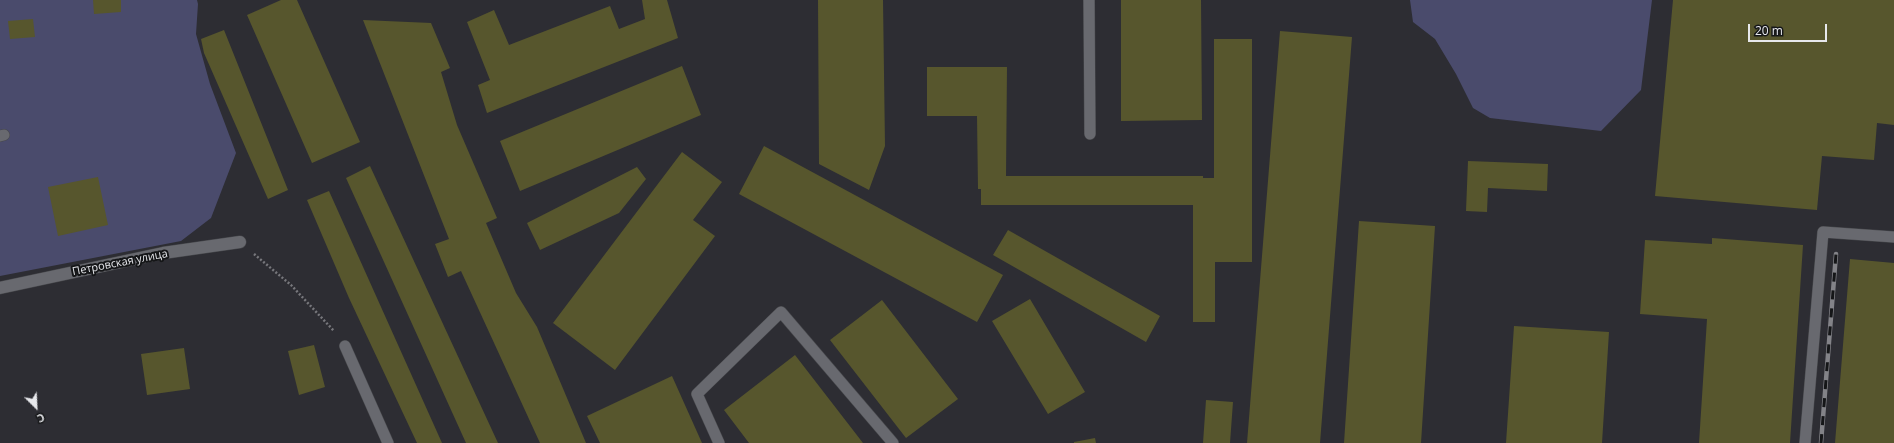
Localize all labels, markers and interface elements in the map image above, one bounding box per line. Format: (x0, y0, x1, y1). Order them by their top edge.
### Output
scale bar (1750, 16, 1829, 42)
text: 20 m (1755, 22, 1783, 39)
street label: Петровская улица (71, 247, 169, 279)
north arrow (16, 387, 56, 427)
text: С (35, 410, 47, 427)

